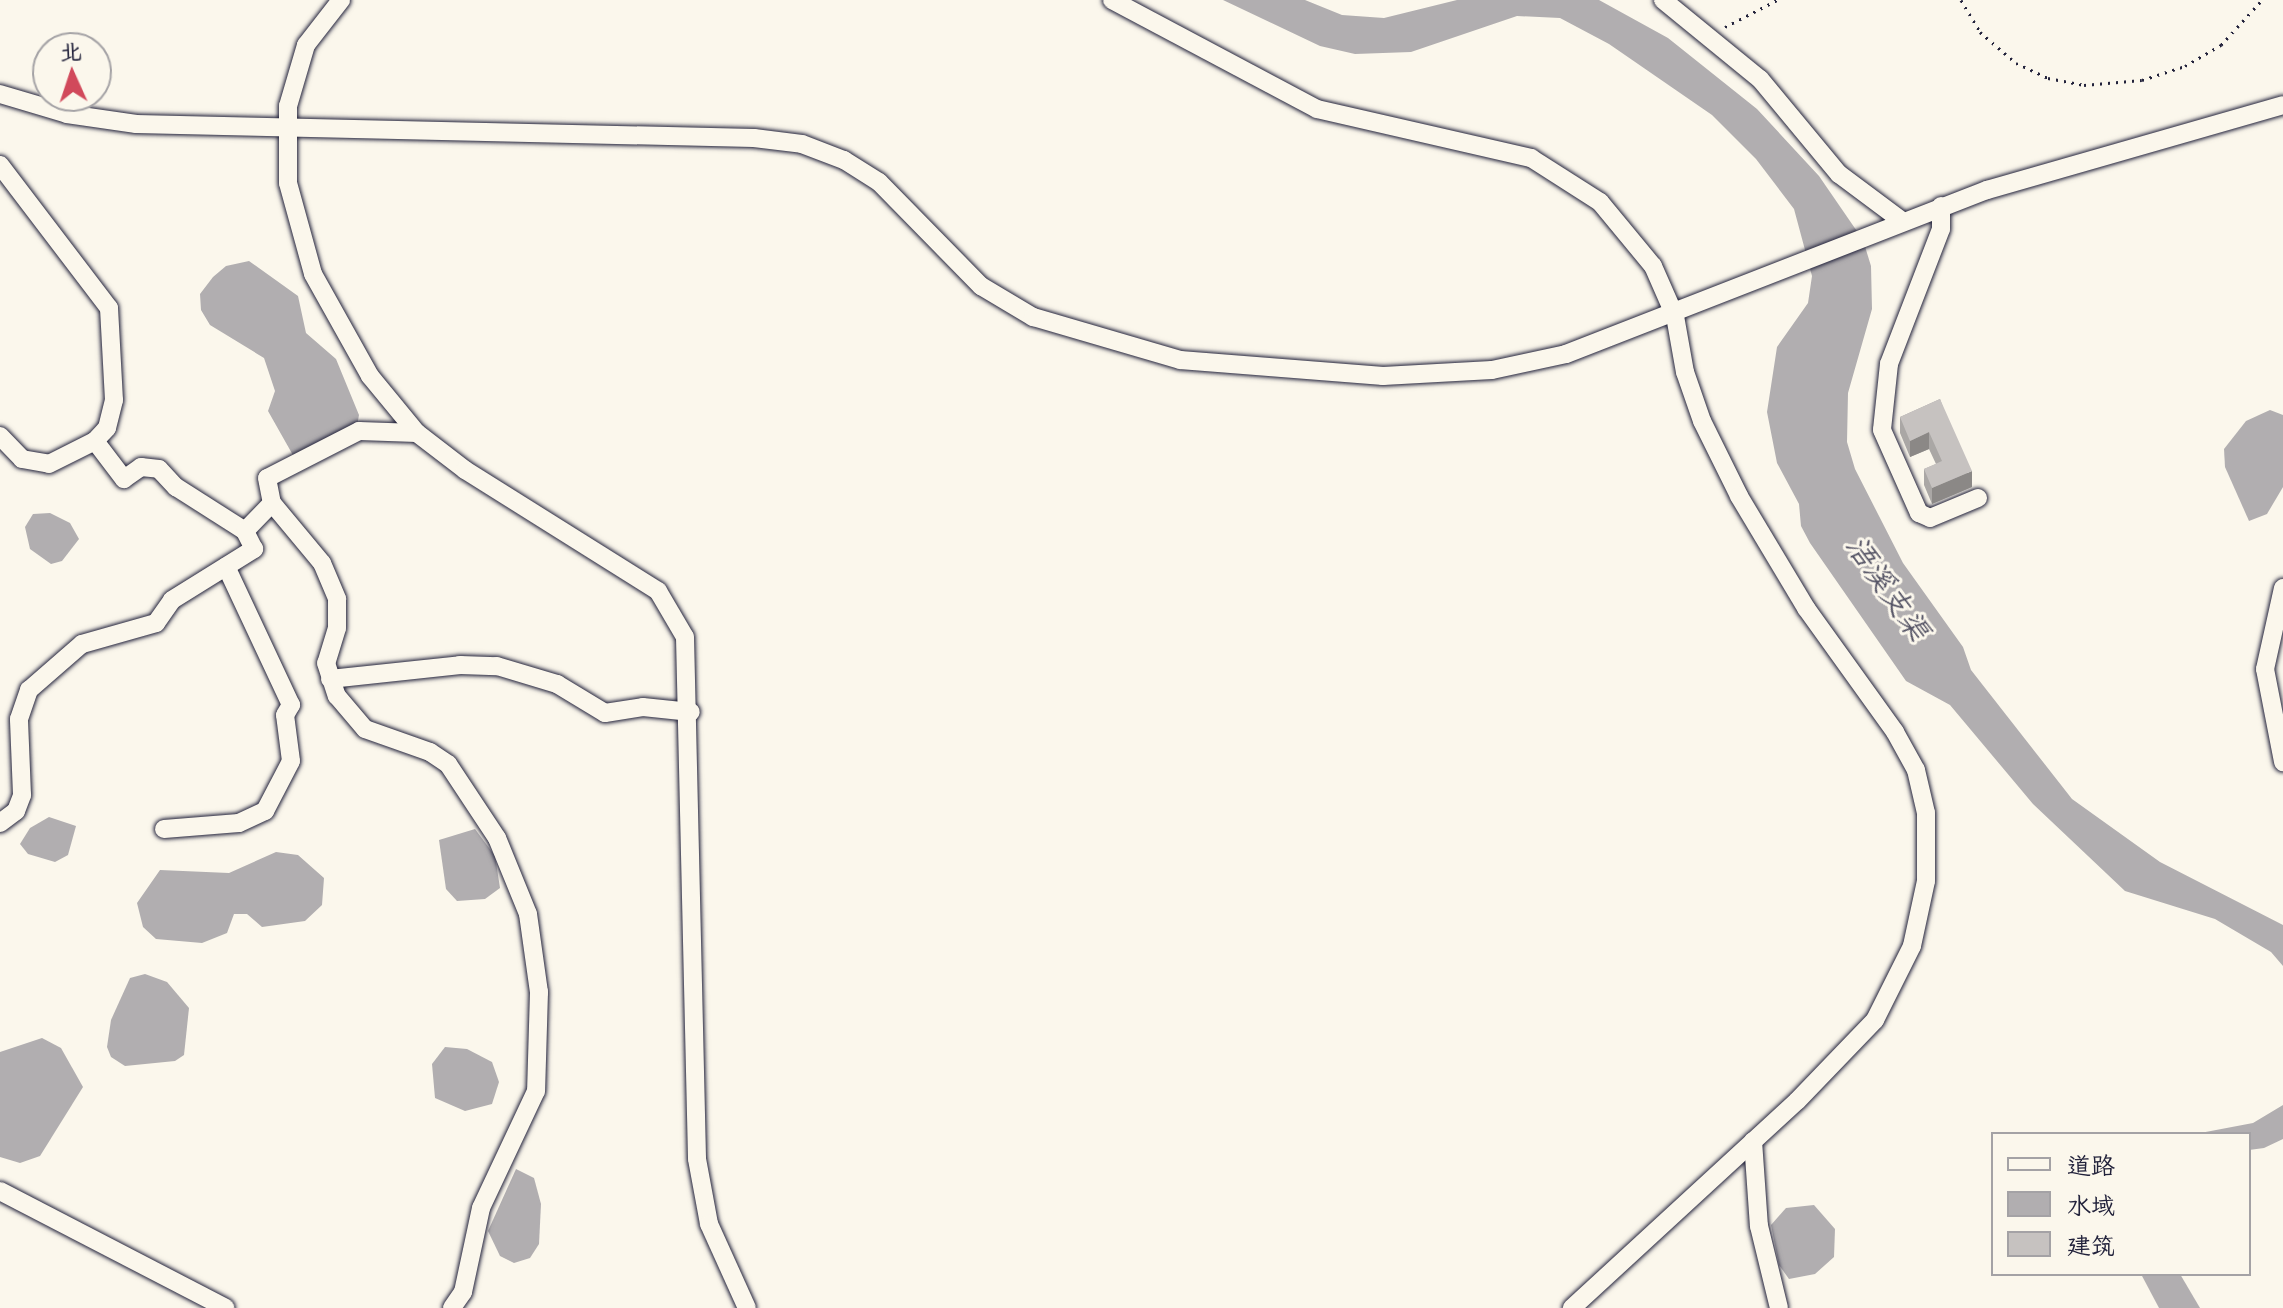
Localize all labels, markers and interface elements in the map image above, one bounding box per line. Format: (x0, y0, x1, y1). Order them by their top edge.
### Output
north arrow (32, 32, 112, 112)
text: 北 (59, 32, 83, 67)
water label: 浯溪支渠 (1840, 528, 1938, 646)
legend (1991, 1132, 2251, 1276)
text: 道路 (2067, 1146, 2115, 1182)
text: 水域 (2067, 1186, 2115, 1222)
text: 建筑 (2067, 1226, 2115, 1262)

